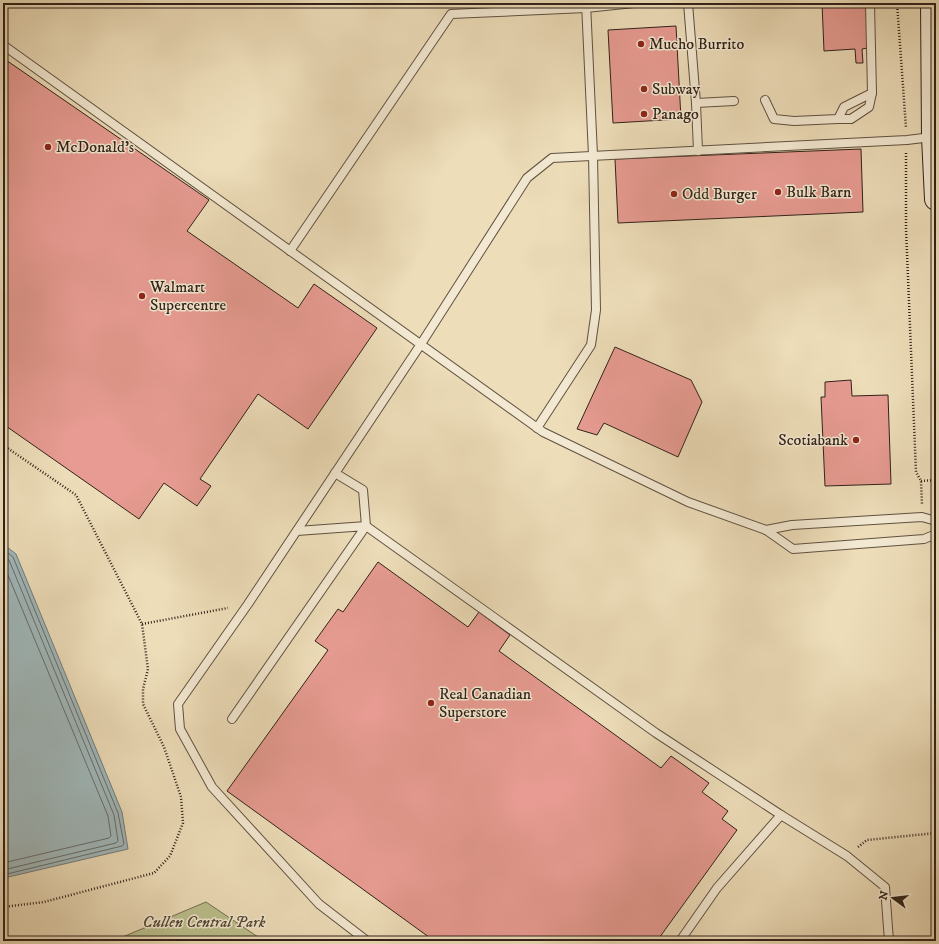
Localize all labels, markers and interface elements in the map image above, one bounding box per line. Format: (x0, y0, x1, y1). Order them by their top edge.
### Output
place label: Mucho Burrito (649, 34, 744, 54)
marker: Mucho Burrito (636, 39, 646, 49)
place label: Subway (652, 79, 701, 99)
marker: Subway (639, 84, 649, 94)
place label: Panago (652, 104, 699, 124)
marker: Panago (639, 109, 649, 119)
place label: McDonald's (56, 137, 134, 157)
marker: McDonald's (43, 142, 53, 152)
place label: Bulk Barn (786, 182, 852, 202)
place label: Odd Burger (682, 184, 757, 204)
marker: Bulk Barn (773, 187, 783, 197)
marker: Odd Burger (669, 189, 679, 199)
place label: Walmart Supercentre (149, 277, 227, 315)
marker: Walmart Supercentre (137, 291, 147, 301)
place label: Scotiabank (778, 430, 848, 450)
marker: Scotiabank (851, 435, 861, 445)
place label: Real Canadian Superstore (439, 684, 532, 722)
marker: Real Canadian Superstore (426, 698, 436, 708)
north arrow (873, 878, 913, 918)
text: N (876, 889, 892, 902)
park label: Cullen Central Park (143, 912, 266, 932)

